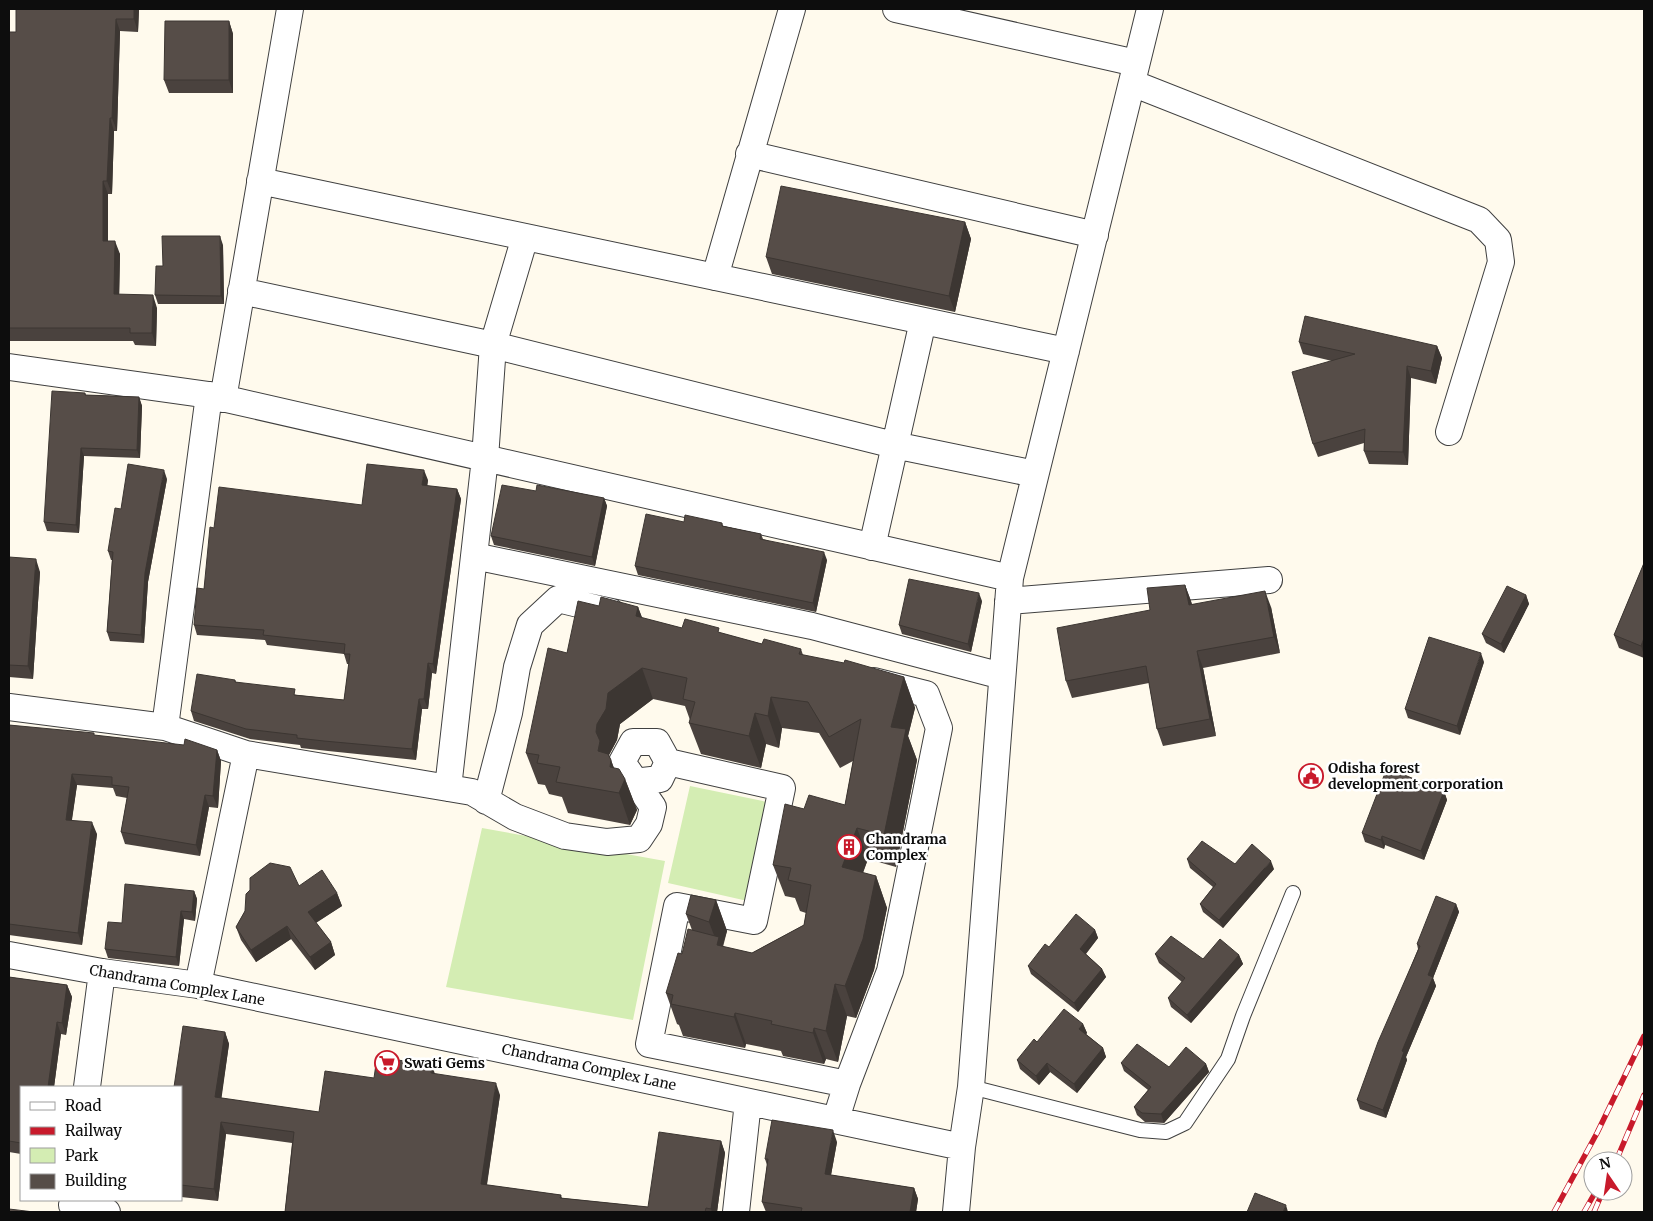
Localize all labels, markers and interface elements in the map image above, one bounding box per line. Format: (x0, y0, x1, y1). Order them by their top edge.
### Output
place label: Odisha forest development corporation (1328, 759, 1504, 793)
public building icon: Odisha forest development corporation (1298, 763, 1324, 789)
place label: Chandrama Complex (866, 830, 947, 864)
building icon: Chandrama Complex (836, 834, 862, 860)
street label: Chandrama Complex Lane (88, 961, 266, 1009)
street label: Chandrama Complex Lane (500, 1040, 678, 1094)
supermarket icon: Swati Gems (374, 1050, 400, 1076)
place label: Swati Gems (404, 1054, 485, 1072)
legend (20, 1086, 182, 1201)
text: Road (65, 1096, 101, 1115)
text: Railway (65, 1121, 122, 1140)
text: Park (65, 1146, 99, 1165)
north arrow (1583, 1151, 1633, 1201)
text: N (1598, 1153, 1612, 1173)
text: Building (65, 1171, 127, 1190)

